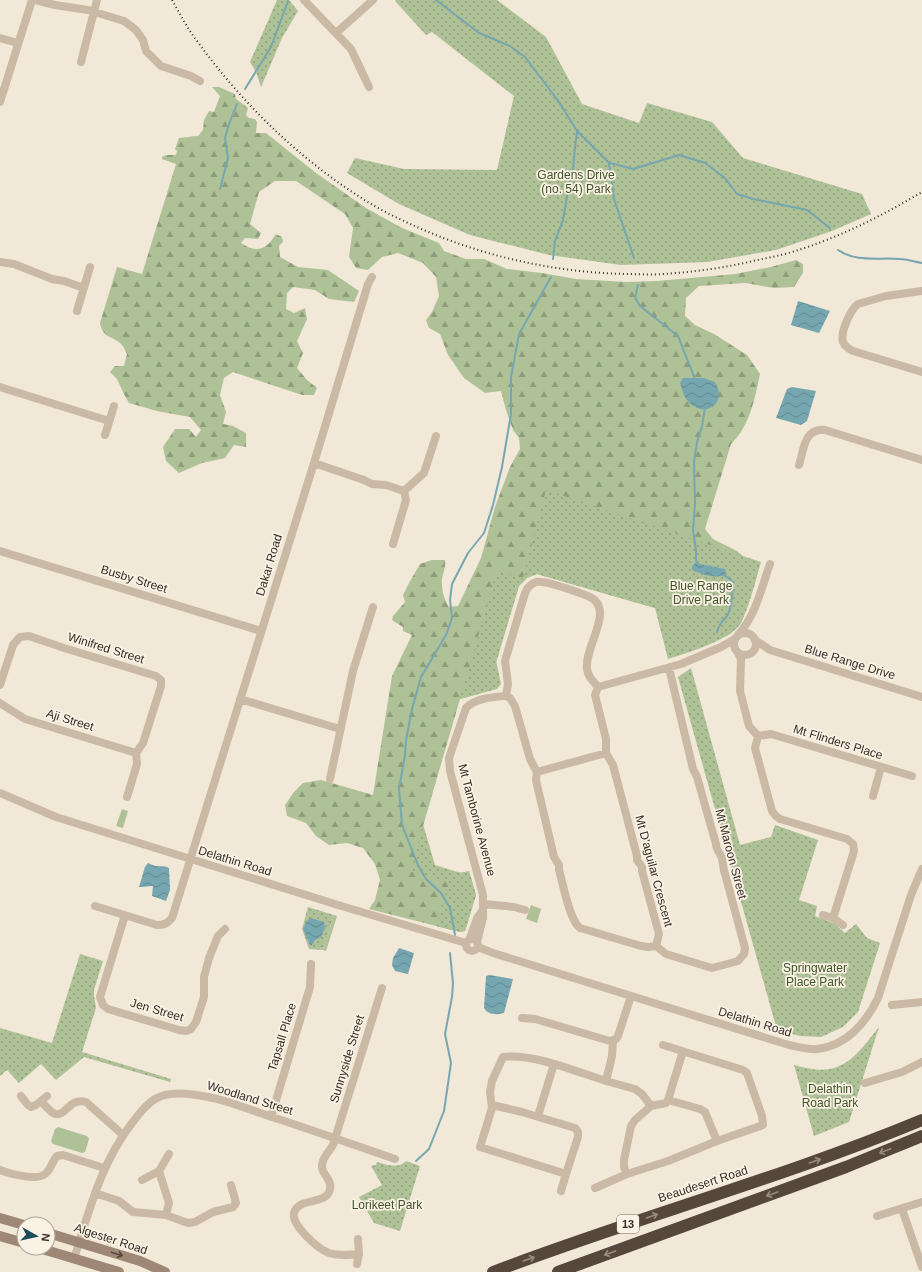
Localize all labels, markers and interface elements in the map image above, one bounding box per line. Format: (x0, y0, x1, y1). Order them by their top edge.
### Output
park label: Gardens Drive (no. 54) Park (537, 168, 615, 196)
street label: Dakar Road (253, 532, 285, 598)
street label: Busby Street (99, 562, 170, 596)
park label: Blue Range Drive Park (670, 579, 733, 607)
street label: Winifred Street (66, 630, 147, 666)
street label: Blue Range Drive (803, 642, 897, 683)
street label: Aji Street (45, 706, 96, 734)
street label: Mt Flinders Place (792, 722, 885, 762)
street label: Mt Tamborine Avenue (455, 762, 499, 878)
street label: Mt Maroon Street (712, 807, 750, 901)
street label: Mt D'aguilar Crescent (632, 814, 676, 929)
street label: Delathin Road (197, 843, 273, 879)
park label: Springwater Place Park (783, 961, 847, 989)
street label: Jen Street (129, 996, 186, 1024)
street label: Tapsall Place (265, 1001, 299, 1073)
street label: Delathin Road (717, 1004, 793, 1040)
street label: Sunnyside Street (327, 1013, 367, 1105)
street label: Woodland Street (205, 1078, 295, 1118)
park label: Delathin Road Park (802, 1082, 859, 1110)
one-way arrow (880, 1148, 892, 1156)
one-way arrow (808, 1157, 821, 1164)
street label: Beaudesert Road (656, 1163, 750, 1205)
one-way arrow (766, 1191, 778, 1199)
park label: Lorikeet Park (352, 1198, 423, 1212)
one-way arrow (646, 1211, 658, 1219)
road number: 13 (617, 1215, 639, 1233)
north arrow (16, 1216, 56, 1256)
street label: Algester Road (73, 1221, 149, 1257)
text: N (39, 1233, 52, 1242)
one-way arrow (605, 1249, 617, 1257)
one-way arrow (110, 1251, 123, 1258)
one-way arrow (523, 1254, 535, 1262)

